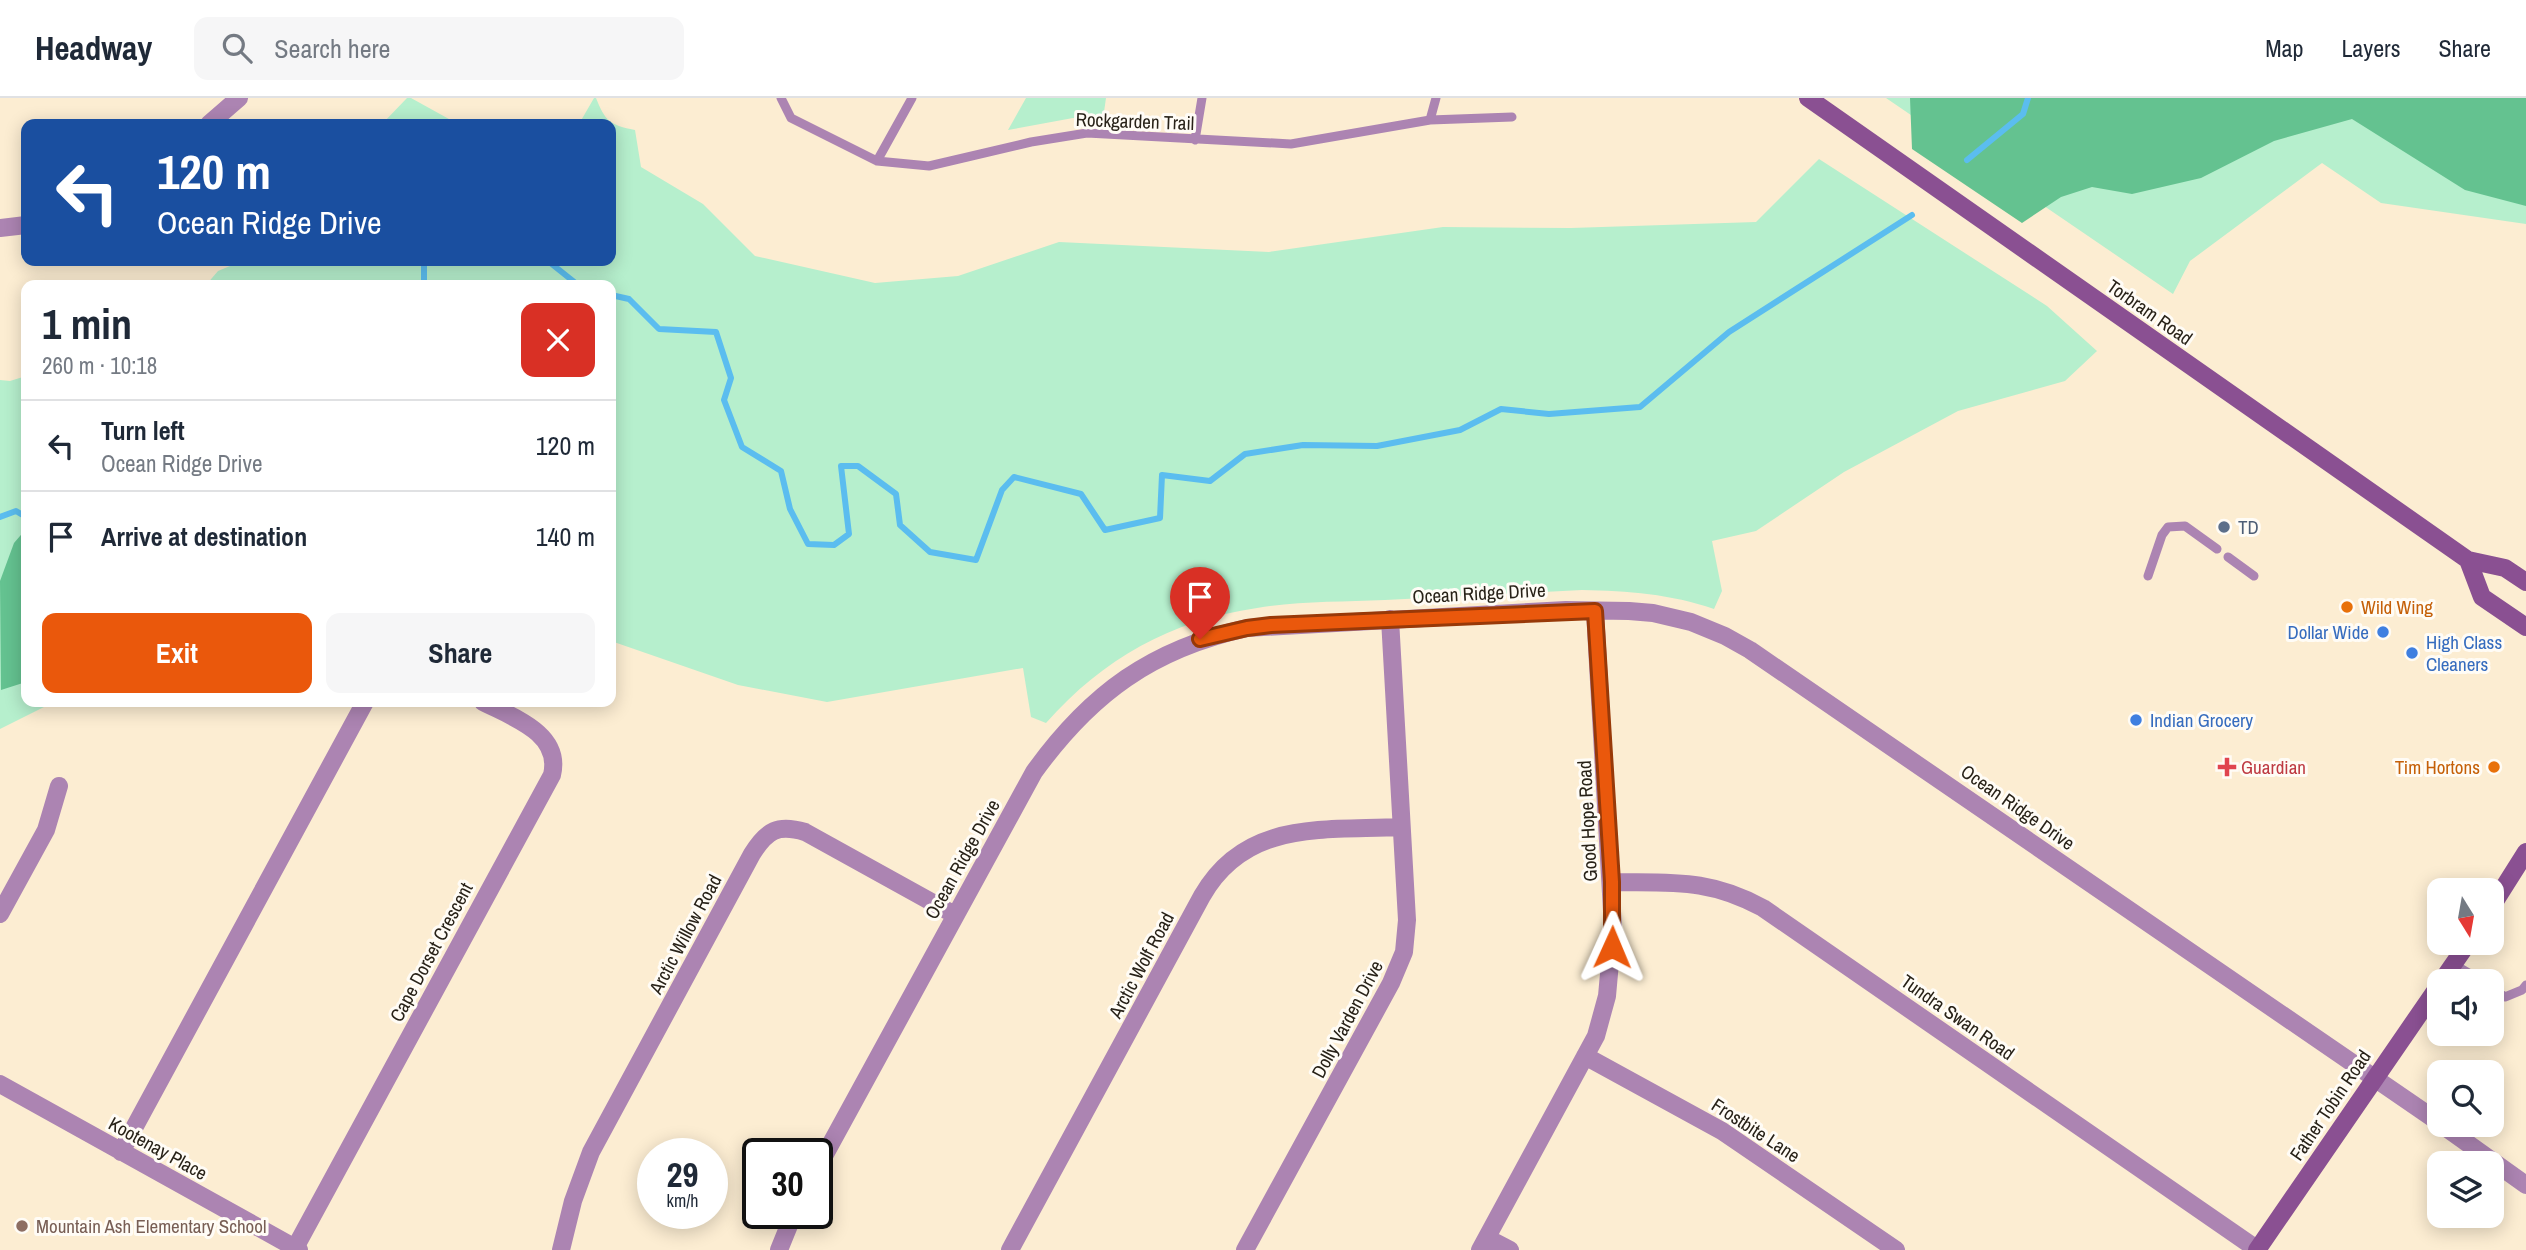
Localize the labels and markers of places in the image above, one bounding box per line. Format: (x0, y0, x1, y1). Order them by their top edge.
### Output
place label: TD (2238, 514, 2259, 540)
marker: TD (2216, 519, 2232, 535)
pin (1170, 567, 1230, 639)
place label: Wild Wing (2361, 594, 2433, 620)
marker: Wild Wing (2339, 599, 2355, 615)
place label: Dollar Wide (2288, 619, 2369, 645)
marker: Dollar Wide (2375, 624, 2391, 640)
place label: High Class Cleaners (2426, 629, 2502, 677)
marker: High Class Cleaners (2404, 645, 2420, 661)
place label: Indian Grocery (2150, 707, 2253, 733)
marker: Indian Grocery (2128, 712, 2144, 728)
place label: Guardian (2241, 754, 2306, 780)
place label: Tim Hortons (2395, 754, 2480, 780)
marker: Guardian (2219, 759, 2235, 775)
marker: Tim Hortons (2486, 759, 2502, 775)
place label: Mountain Ash Elementary School (36, 1213, 266, 1239)
marker: Mountain Ash Elementary School (14, 1218, 30, 1234)

